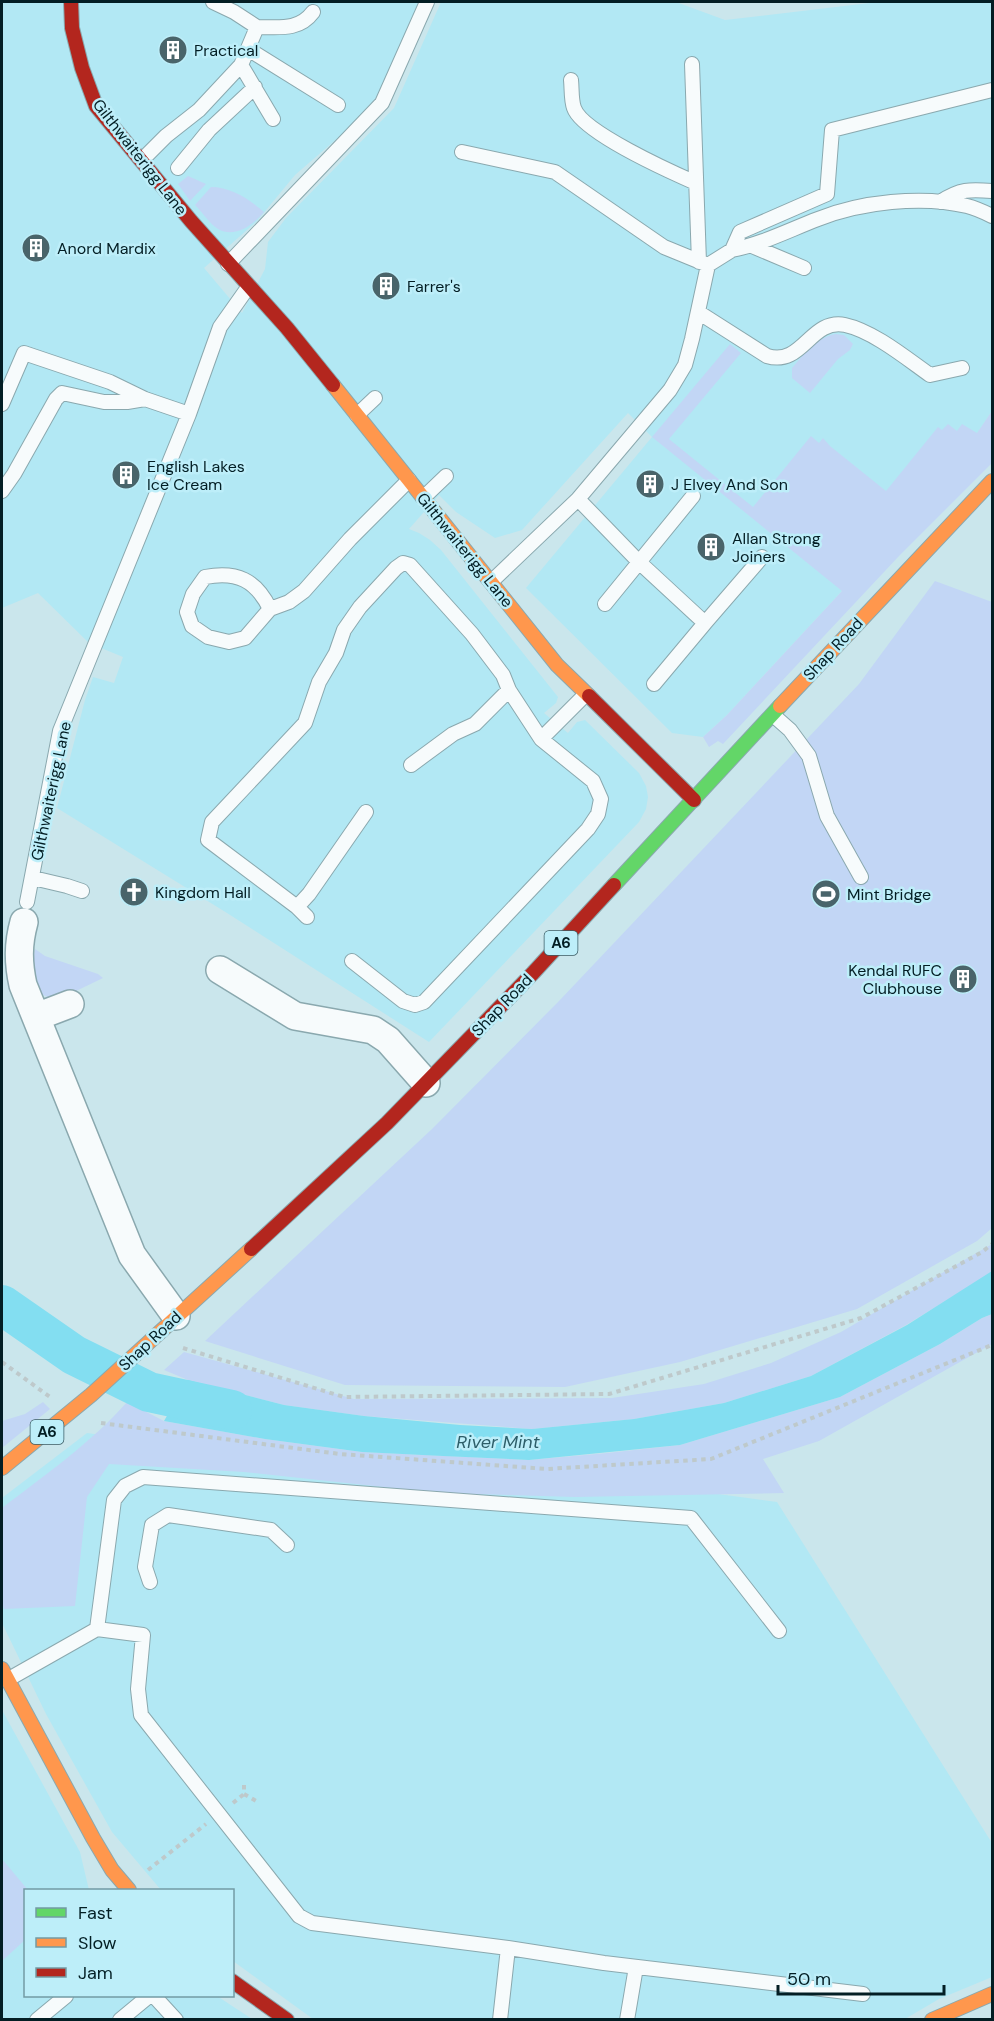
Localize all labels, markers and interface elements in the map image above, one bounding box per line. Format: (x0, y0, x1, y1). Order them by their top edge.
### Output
building icon: Practical (157, 34, 189, 66)
place label: Practical (194, 40, 258, 61)
street label: Gilthwaiterigg Lane (88, 95, 192, 219)
building icon: Anord Mardix (20, 232, 52, 264)
place label: Anord Mardix (57, 238, 156, 259)
building icon: Farrer's (370, 270, 402, 302)
place label: Farrer's (407, 276, 461, 297)
place label: English Lakes Ice Cream (147, 456, 245, 495)
building icon: English Lakes Ice Cream (110, 459, 142, 491)
building icon: J Elvey And Son (634, 468, 666, 500)
place label: J Elvey And Son (671, 474, 788, 495)
street label: Gilthwaiterigg Lane (412, 488, 518, 612)
place label: Allan Strong Joiners (732, 528, 821, 567)
building icon: Allan Strong Joiners (695, 531, 727, 563)
street label: Shap Road (798, 613, 868, 685)
street label: Gilthwaiterigg Lane (26, 719, 76, 863)
church icon: Kingdom Hall (118, 876, 150, 908)
sports icon: Mint Bridge (810, 878, 842, 910)
place label: Kingdom Hall (155, 882, 251, 903)
place label: Mint Bridge (847, 884, 931, 905)
road number: A6 (544, 931, 578, 955)
place label: Kendal RUFC Clubhouse (848, 960, 942, 999)
building icon: Kendal RUFC Clubhouse (947, 963, 979, 995)
street label: Shap Road (467, 969, 537, 1041)
street label: Shap Road (114, 1306, 186, 1376)
road number: A6 (30, 1420, 63, 1444)
water label: River Mint (456, 1430, 541, 1454)
legend (24, 1889, 234, 1997)
text: Fast (78, 1901, 113, 1925)
text: Slow (78, 1931, 117, 1955)
scale bar (778, 1958, 944, 1996)
text: Jam (78, 1961, 113, 1985)
text: 50 m (787, 1967, 831, 1991)

